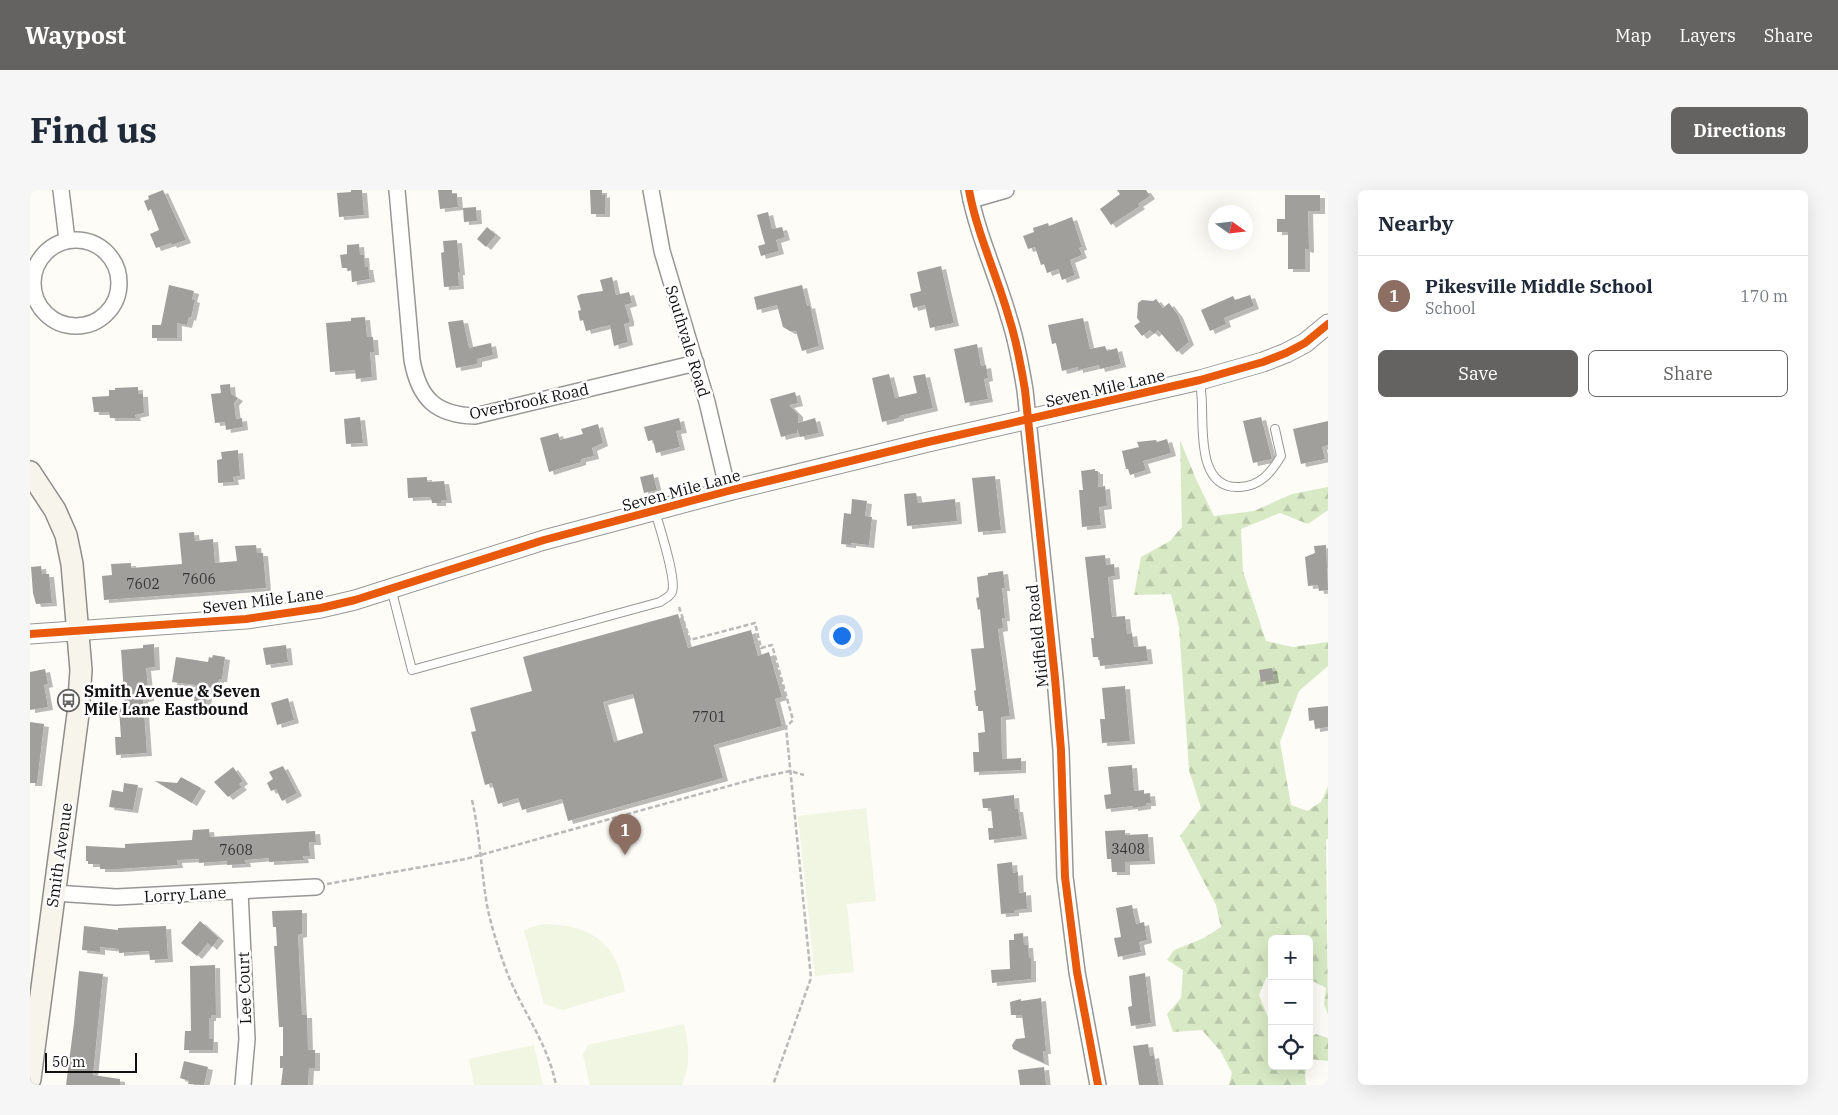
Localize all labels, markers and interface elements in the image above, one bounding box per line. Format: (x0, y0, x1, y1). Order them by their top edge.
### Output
text: Waypost (25, 19, 126, 51)
text: Map (1615, 24, 1652, 47)
text: Layers (1680, 24, 1736, 47)
text: Share (1764, 24, 1813, 47)
text: Find us (30, 107, 157, 153)
button: Directions (1671, 107, 1808, 154)
north arrow (1208, 205, 1253, 250)
text: Nearby (1378, 209, 1454, 237)
text: Pikesville Middle School (1425, 274, 1653, 298)
street label: Southvale Road (661, 283, 715, 400)
text: 1 (1389, 286, 1399, 306)
text: 170 m (1740, 286, 1788, 306)
text: School (1425, 298, 1476, 318)
button: Save (1378, 350, 1578, 397)
button: Share (1588, 350, 1788, 397)
street label: Seven Mile Lane (1043, 365, 1167, 411)
street label: Overbrook Road (467, 379, 591, 423)
street label: Seven Mile Lane (619, 465, 743, 515)
house number: 7606 (182, 570, 216, 588)
house number: 7602 (126, 575, 160, 593)
street label: Seven Mile Lane (201, 583, 325, 617)
street label: Midfield Road (1022, 583, 1052, 689)
your location (829, 623, 855, 649)
place label: Smith Avenue & Seven Mile Lane Eastbound (84, 681, 261, 719)
bus stop icon: Smith Avenue & Seven Mile Lane Eastbound (56, 688, 80, 712)
house number: 7701 (692, 708, 726, 726)
street label: Smith Avenue (42, 801, 76, 909)
pin: 1 (609, 814, 641, 855)
house number: 3408 (1111, 840, 1145, 858)
house number: 7608 (219, 841, 253, 859)
street label: Lorry Lane (143, 882, 227, 906)
map controls (1268, 935, 1313, 1070)
button: + (1268, 935, 1313, 980)
street label: Lee Court (233, 951, 255, 1025)
button: − (1268, 980, 1313, 1025)
button: locate (1268, 1025, 1313, 1070)
scale bar (45, 1050, 138, 1073)
text: 50 m (52, 1053, 85, 1071)

